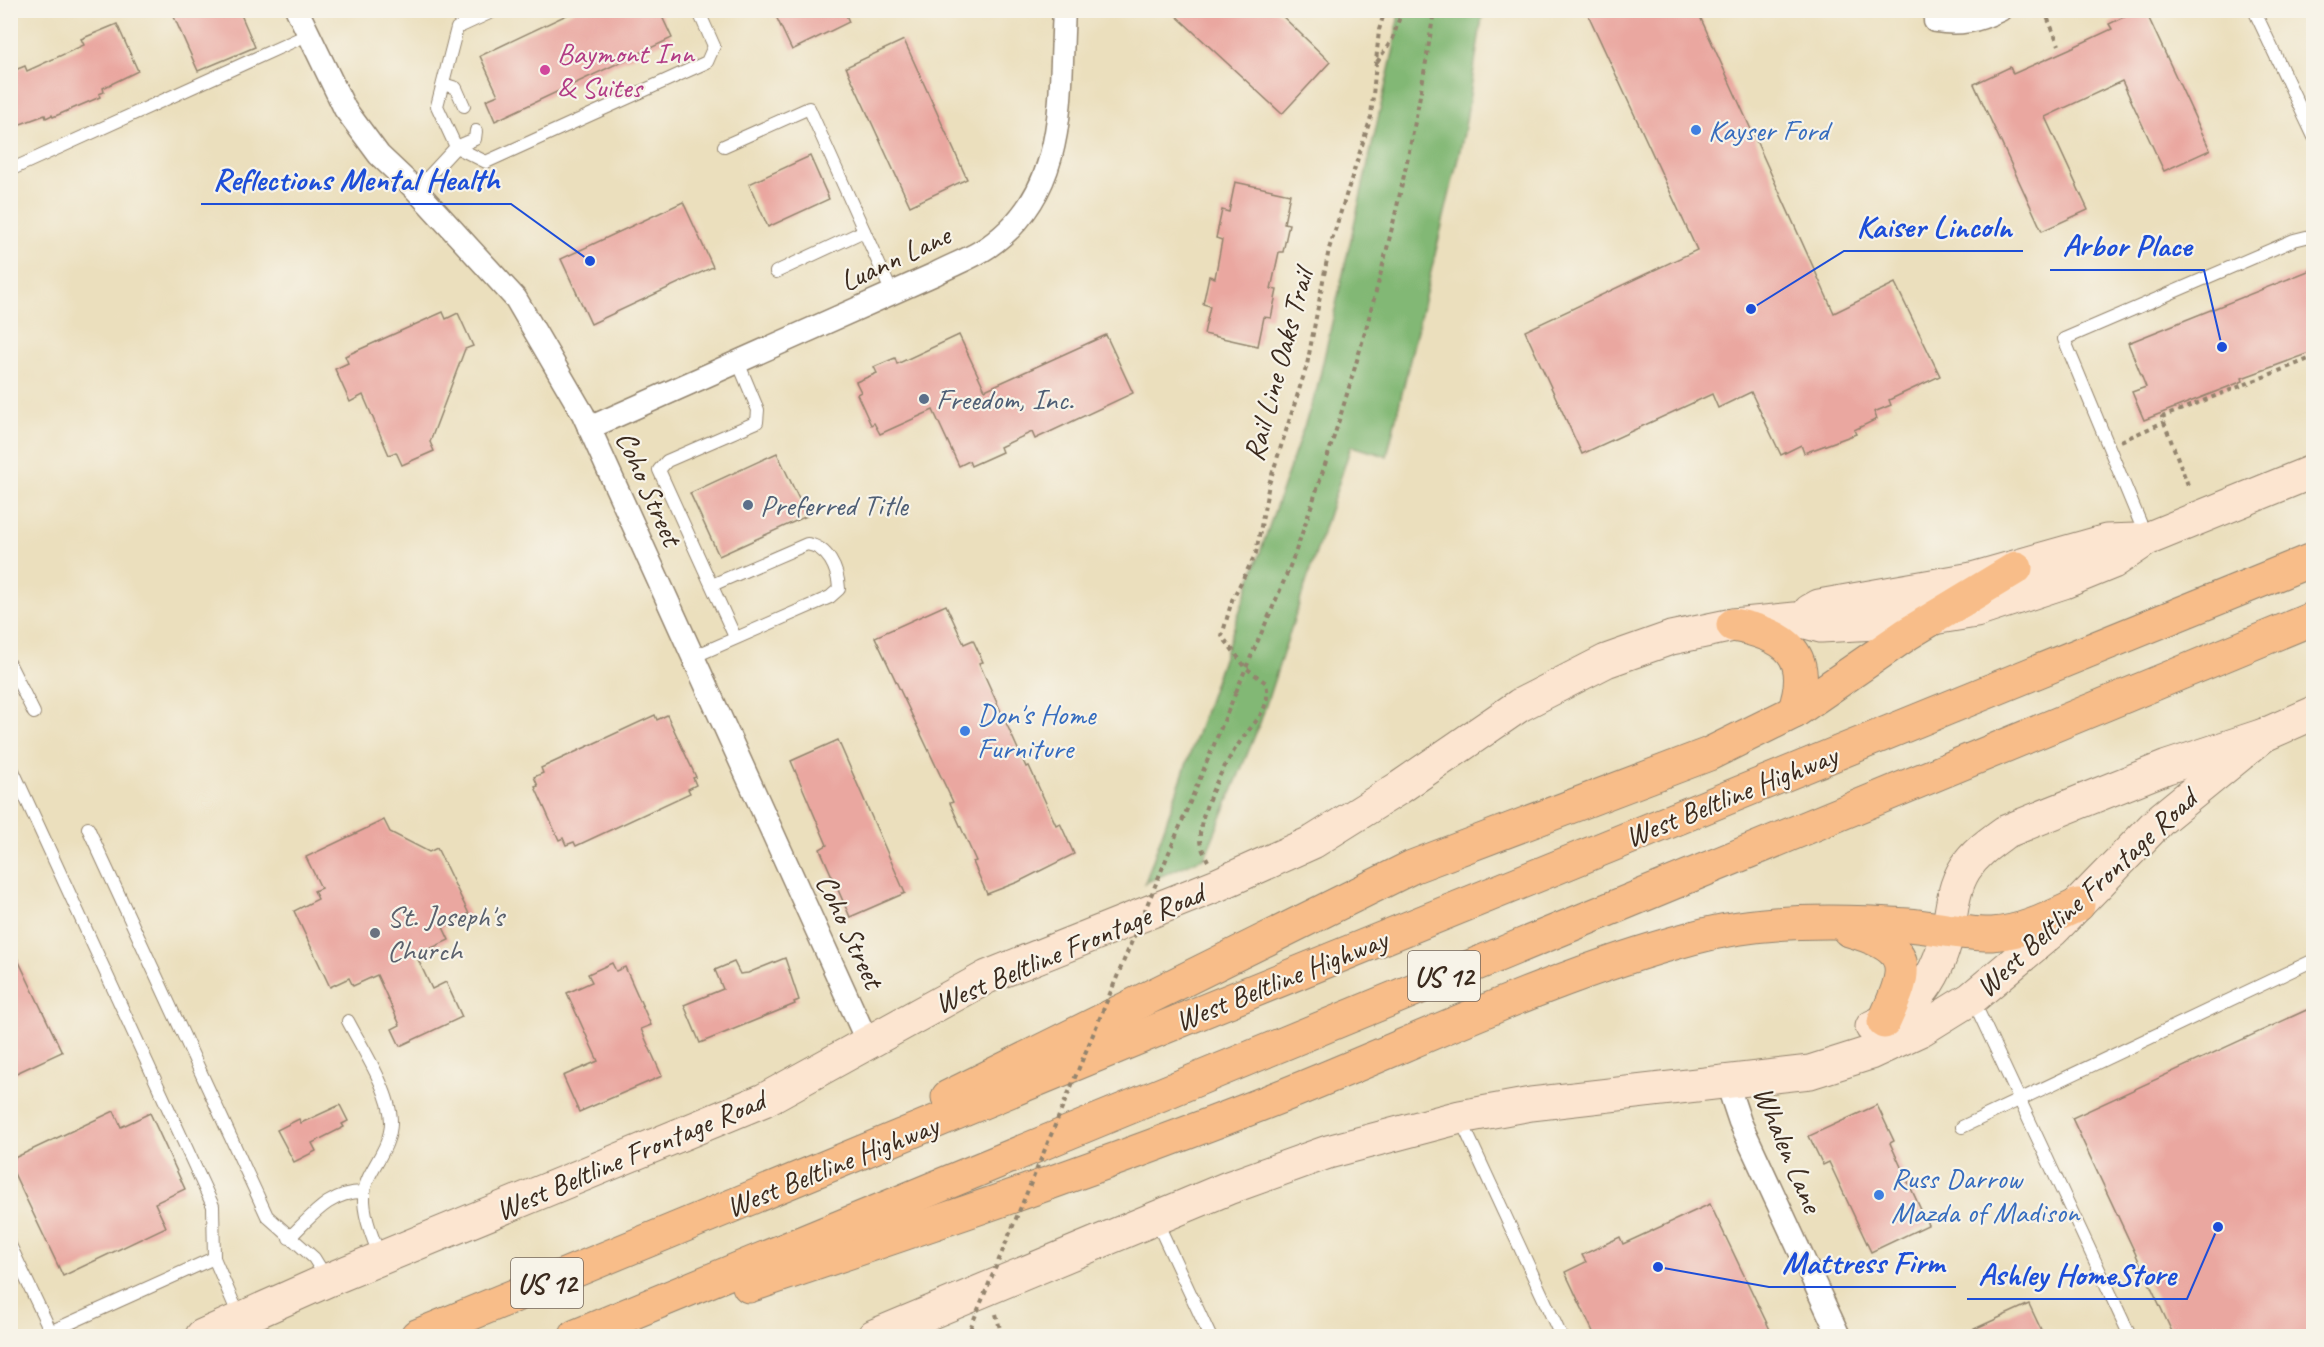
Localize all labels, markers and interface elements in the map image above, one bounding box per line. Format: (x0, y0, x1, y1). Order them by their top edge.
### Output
place label: Baymont Inn & Suites (557, 34, 695, 106)
marker: Baymont Inn & Suites (538, 63, 552, 77)
place label: Kayser Ford (1708, 111, 1833, 149)
marker: Kayser Ford (1689, 123, 1703, 137)
callout: Reflections Mental Health (201, 154, 511, 204)
text: Reflections Mental Health (213, 159, 501, 200)
callout: Kaiser Lincoln (1844, 201, 2023, 251)
text: Kaiser Lincoln (1856, 206, 2014, 247)
street label: Luann Lane (834, 215, 958, 300)
callout: Arbor Place (2050, 220, 2204, 270)
text: Arbor Place (2063, 225, 2194, 266)
street label: Rail Line Oaks Trail (1234, 260, 1323, 465)
place label: Freedom, Inc. (936, 380, 1074, 418)
marker: Freedom, Inc. (917, 392, 931, 406)
street label: Coho Street (607, 425, 692, 554)
place label: Preferred Title (760, 486, 910, 524)
marker: Preferred Title (741, 498, 755, 512)
place label: Don's Home Furniture (977, 695, 1098, 767)
marker: Don's Home Furniture (958, 724, 972, 738)
street label: West Beltline Highway (1619, 735, 1845, 856)
street label: West Beltline Frontage Road (1967, 778, 2208, 1005)
street label: Coho Street (807, 868, 894, 997)
street label: West Beltline Frontage Road (929, 872, 1213, 1022)
place label: St. Joseph's Church (387, 897, 506, 969)
street label: West Beltline Highway (1169, 919, 1395, 1040)
marker: St. Joseph's Church (368, 926, 382, 940)
road number: US 12 (1408, 951, 1480, 1001)
street label: West Beltline Frontage Road (490, 1079, 774, 1229)
street label: Whalen Lane (1744, 1080, 1832, 1220)
street label: West Beltline Highway (720, 1105, 946, 1226)
place label: Russ Darrow Mazda of Madison (1891, 1159, 2081, 1231)
marker: Russ Darrow Mazda of Madison (1872, 1188, 1886, 1202)
callout: Mattress Firm (1769, 1237, 1956, 1287)
text: Mattress Firm (1782, 1242, 1947, 1283)
callout: Ashley HomeStore (1967, 1249, 2187, 1299)
text: Ashley HomeStore (1978, 1254, 2178, 1295)
road number: US 12 (511, 1258, 583, 1308)

